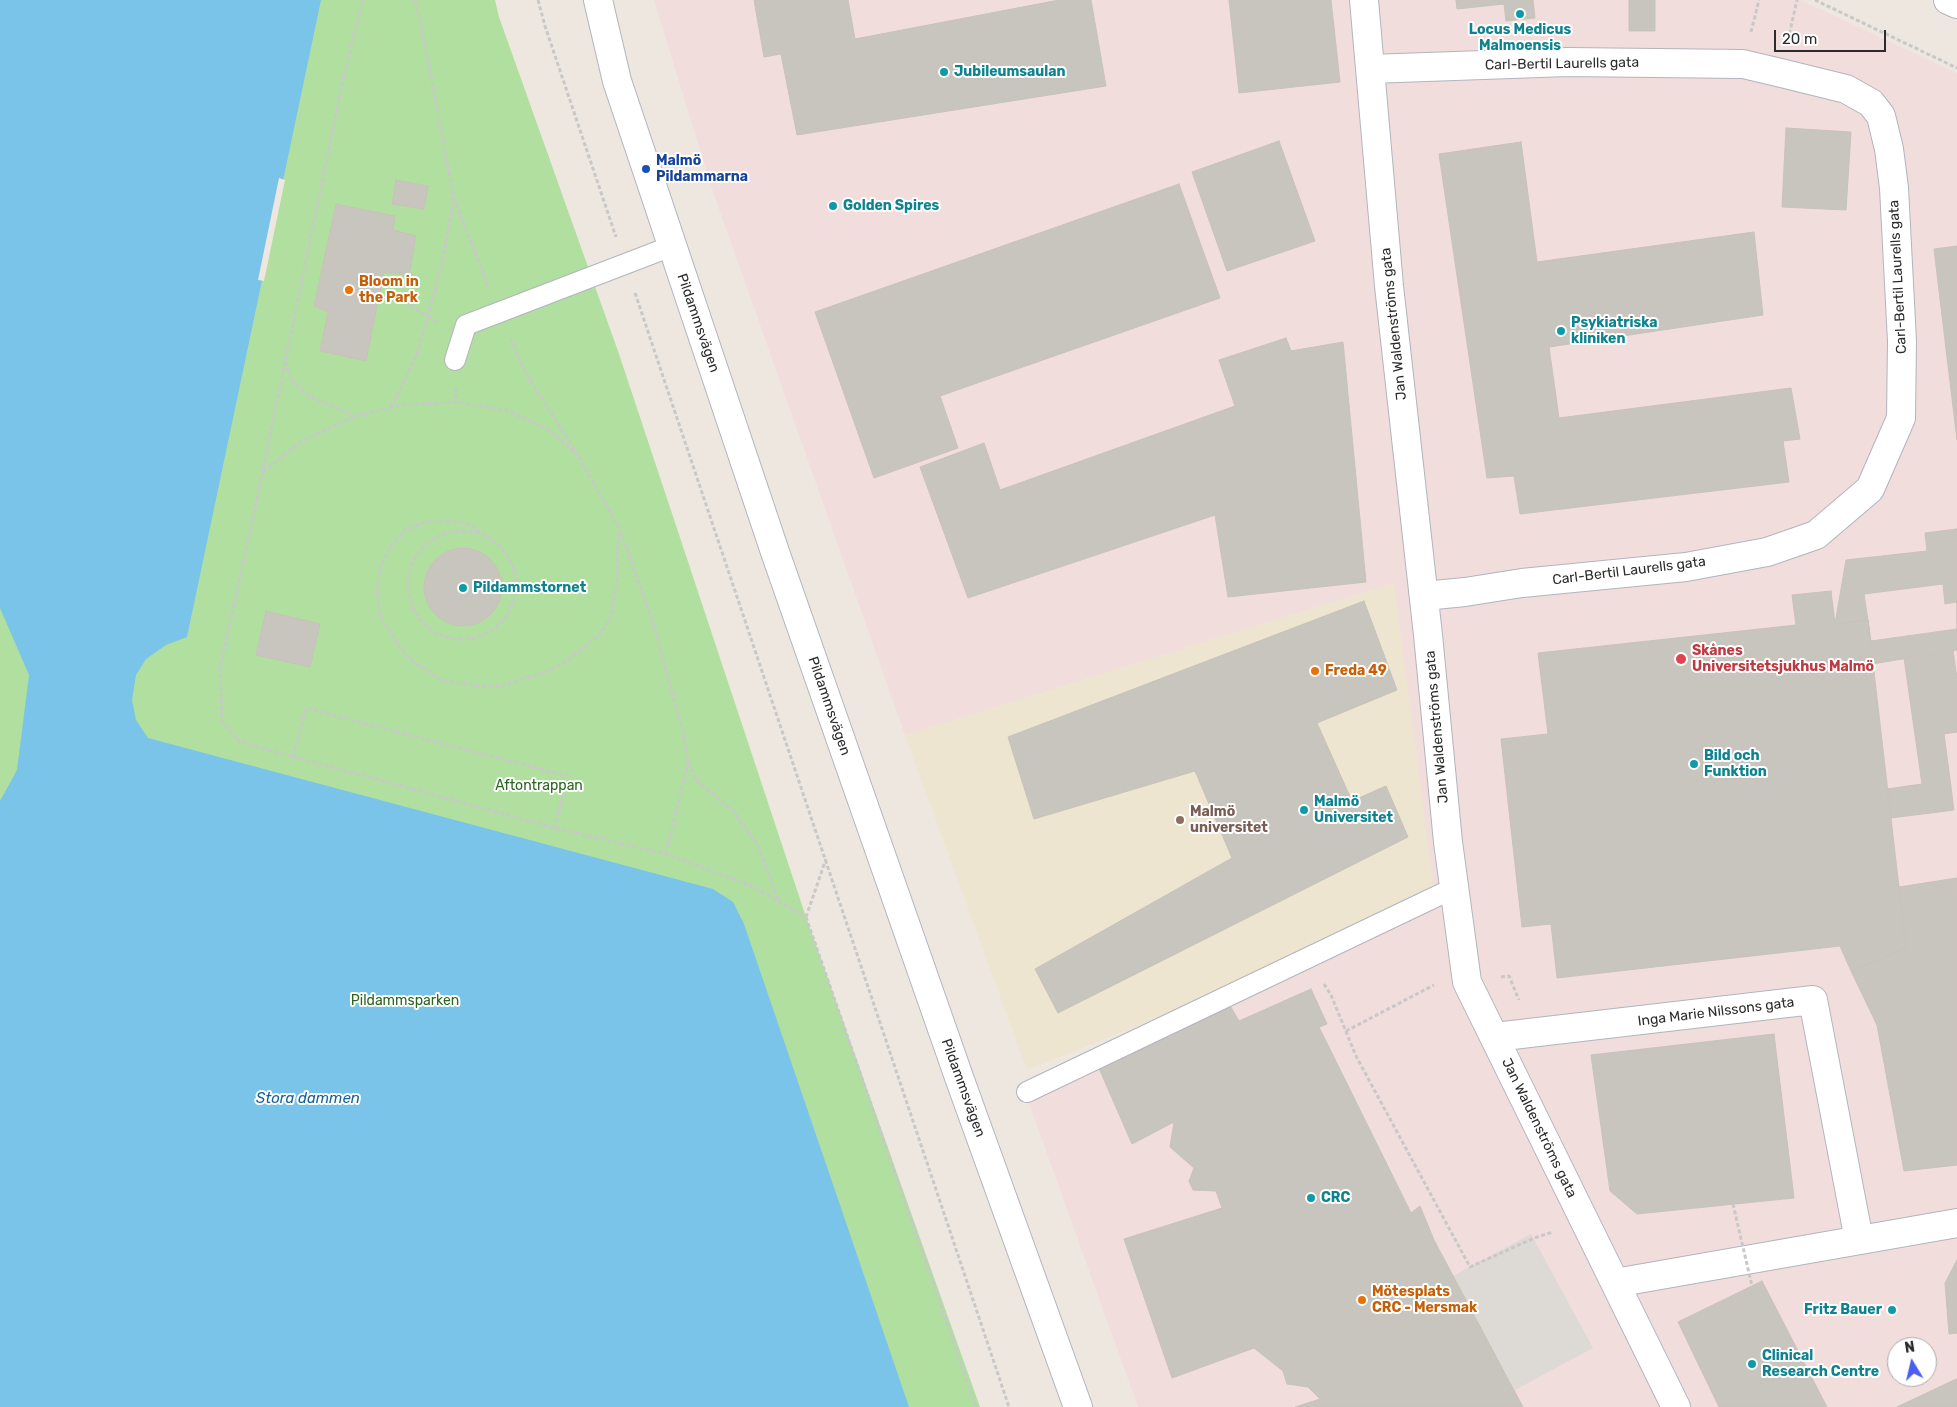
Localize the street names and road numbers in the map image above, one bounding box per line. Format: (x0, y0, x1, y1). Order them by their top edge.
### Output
street label: Carl-Bertil Laurells gata (1485, 54, 1639, 74)
street label: Carl-Bertil Laurells gata (1886, 200, 1910, 354)
street label: Jan Waldenströms gata (1378, 247, 1410, 401)
street label: Pildammsvägen (673, 271, 723, 375)
street label: Carl-Bertil Laurells gata (1551, 553, 1707, 589)
street label: Jan Waldenströms gata (1422, 650, 1452, 804)
street label: Pildammsvägen (804, 654, 854, 758)
street label: Inga Marie Nilssons gata (1637, 994, 1795, 1030)
street label: Pildammsvägen (937, 1036, 989, 1140)
street label: Jan Waldenströms gata (1498, 1055, 1580, 1201)

